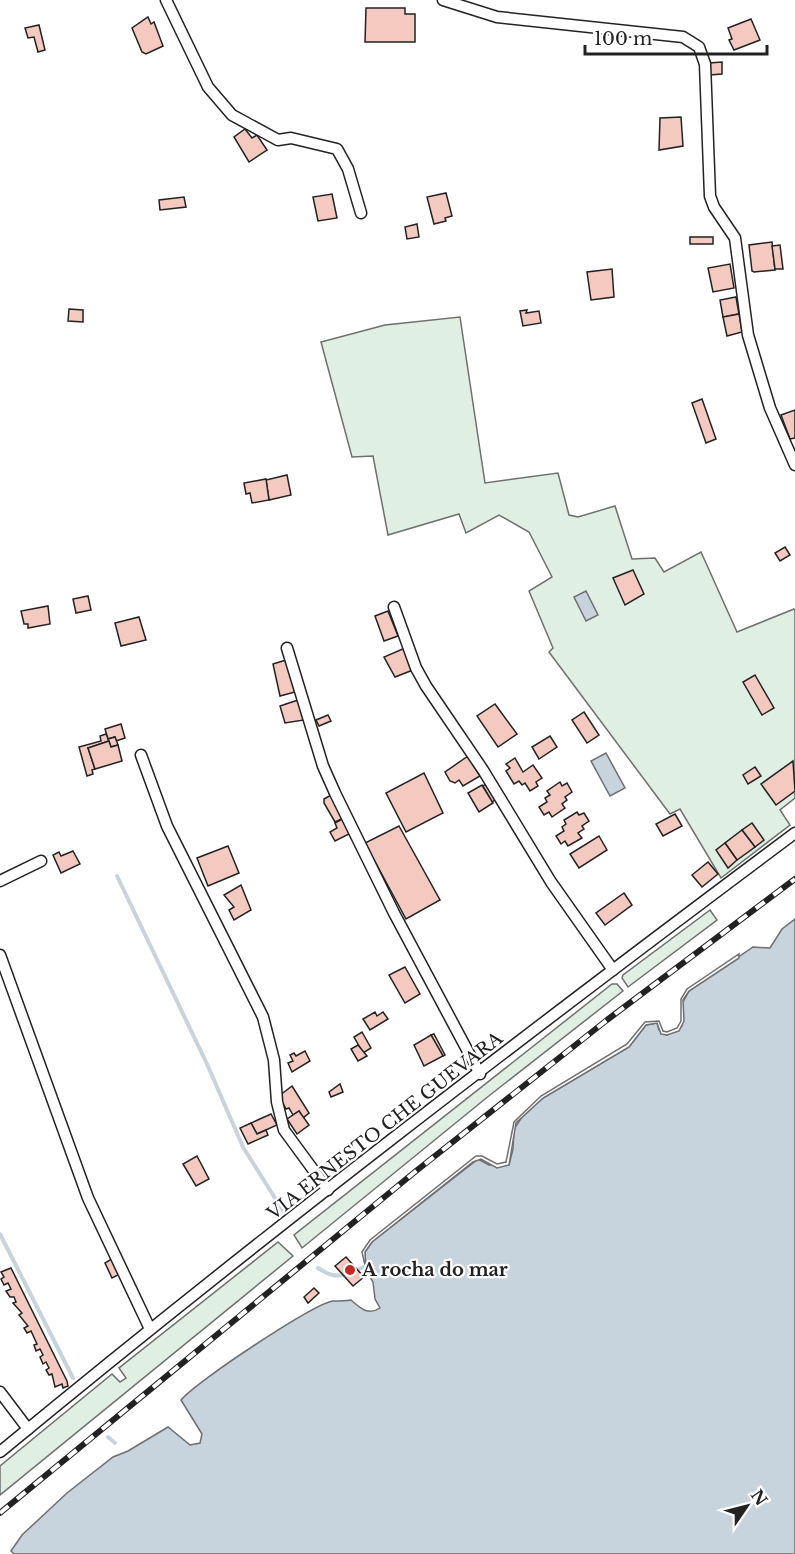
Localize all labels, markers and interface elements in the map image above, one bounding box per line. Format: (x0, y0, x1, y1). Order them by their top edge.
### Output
scale bar (585, 18, 766, 56)
text: 100 m (594, 28, 652, 50)
street label: VIA ERNESTO CHE GUEVARA (262, 1027, 508, 1225)
place label: A rocha do mar (361, 1259, 508, 1281)
marker: A rocha do mar (343, 1263, 357, 1277)
north arrow (717, 1476, 777, 1536)
text: N (747, 1485, 772, 1509)

